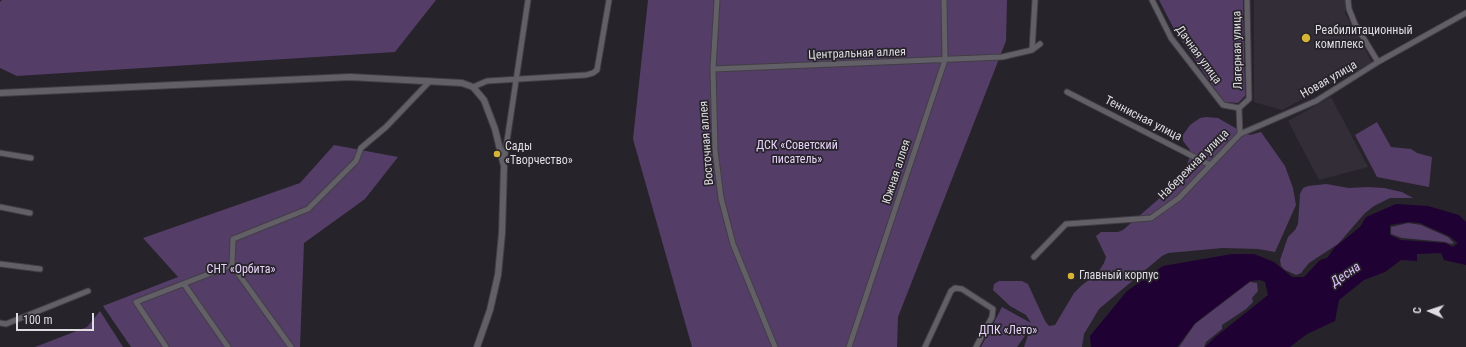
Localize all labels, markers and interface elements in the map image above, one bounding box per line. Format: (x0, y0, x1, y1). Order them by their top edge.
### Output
street label: Лагерная улица (1230, 11, 1246, 89)
street label: Дачная улица (1172, 23, 1224, 87)
place label: Реабилитационный комплекс (1315, 24, 1413, 52)
marker: Реабилитационный комплекс (1300, 32, 1312, 44)
street label: Центральная аллея (808, 45, 906, 63)
street label: Новая улица (1298, 58, 1360, 102)
street label: Теннисная улица (1102, 93, 1184, 145)
street label: Восточная аллея (697, 100, 717, 186)
street label: Набережная улица (1156, 127, 1232, 203)
street label: Южная аллея (880, 138, 914, 206)
park label: ДСК «Советский писатель» (756, 139, 838, 167)
place label: Сады «Творчество» (505, 140, 573, 168)
marker: Сады «Творчество» (492, 149, 502, 159)
water label: Десна (1328, 259, 1364, 291)
park label: СНТ «Орбита» (207, 263, 275, 277)
place label: Главный корпус (1079, 269, 1159, 283)
marker: Главный корпус (1066, 271, 1076, 281)
north arrow (1410, 291, 1450, 331)
scale bar (18, 305, 96, 331)
text: С (1411, 307, 1424, 314)
text: 100 m (23, 313, 53, 327)
park label: ДПК «Лето» (979, 324, 1037, 338)

